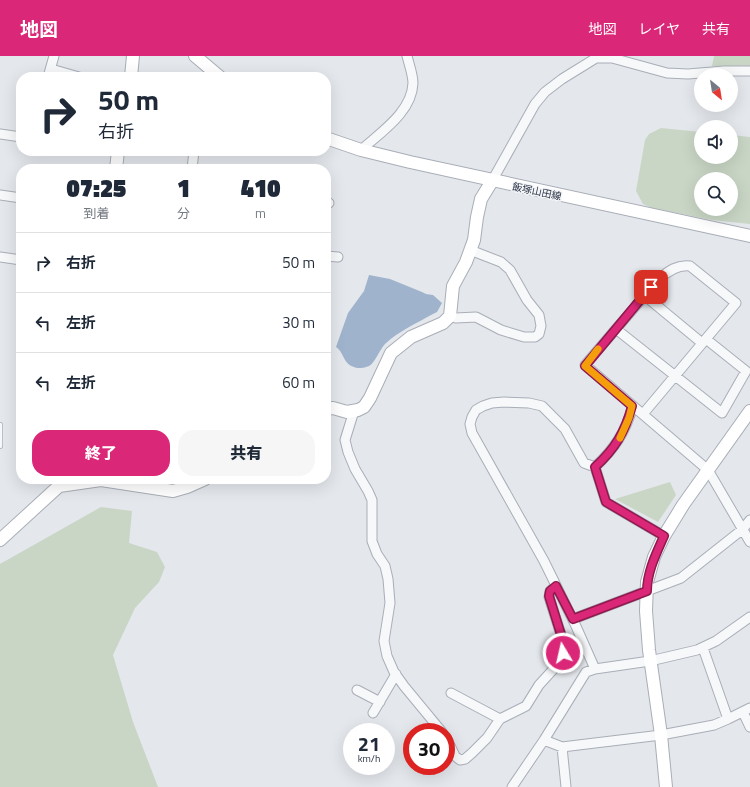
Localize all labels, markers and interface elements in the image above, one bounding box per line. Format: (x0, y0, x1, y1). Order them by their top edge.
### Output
text: 地図 (20, 14, 58, 43)
text: 地図 (588, 18, 616, 39)
text: レイヤ (638, 18, 680, 39)
text: 共有 (702, 18, 730, 39)
north arrow (694, 68, 738, 112)
map controls (694, 68, 738, 216)
text: 50 m (98, 78, 159, 121)
icon: right (32, 88, 84, 140)
text: 右折 (98, 118, 134, 145)
button: sound (694, 120, 738, 164)
text: 07:25 (67, 170, 126, 206)
text: 1 (177, 170, 190, 206)
text: 410 (241, 170, 280, 206)
button: search (694, 172, 738, 216)
street label: 飯塚山田線 (511, 179, 563, 204)
text: 到着 (83, 203, 109, 223)
text: 分 (177, 203, 190, 223)
text: m (255, 203, 266, 223)
text: 右折 (66, 251, 96, 274)
text: 50 m (282, 251, 315, 274)
icon: right (32, 252, 54, 274)
pin (634, 270, 668, 304)
icon: arrive (640, 276, 662, 298)
text: 左折 (66, 311, 96, 334)
text: 30 m (282, 311, 315, 334)
icon: left (32, 312, 54, 334)
text: 左折 (66, 371, 96, 394)
text: 60 m (282, 371, 315, 394)
icon: left (32, 372, 54, 394)
button: 終了 (32, 430, 170, 476)
button: 共有 (178, 430, 315, 476)
position arrow (542, 632, 584, 674)
speed limit sign: 30 (403, 723, 455, 775)
text: 21 (358, 728, 380, 759)
text: km/h (358, 751, 380, 766)

